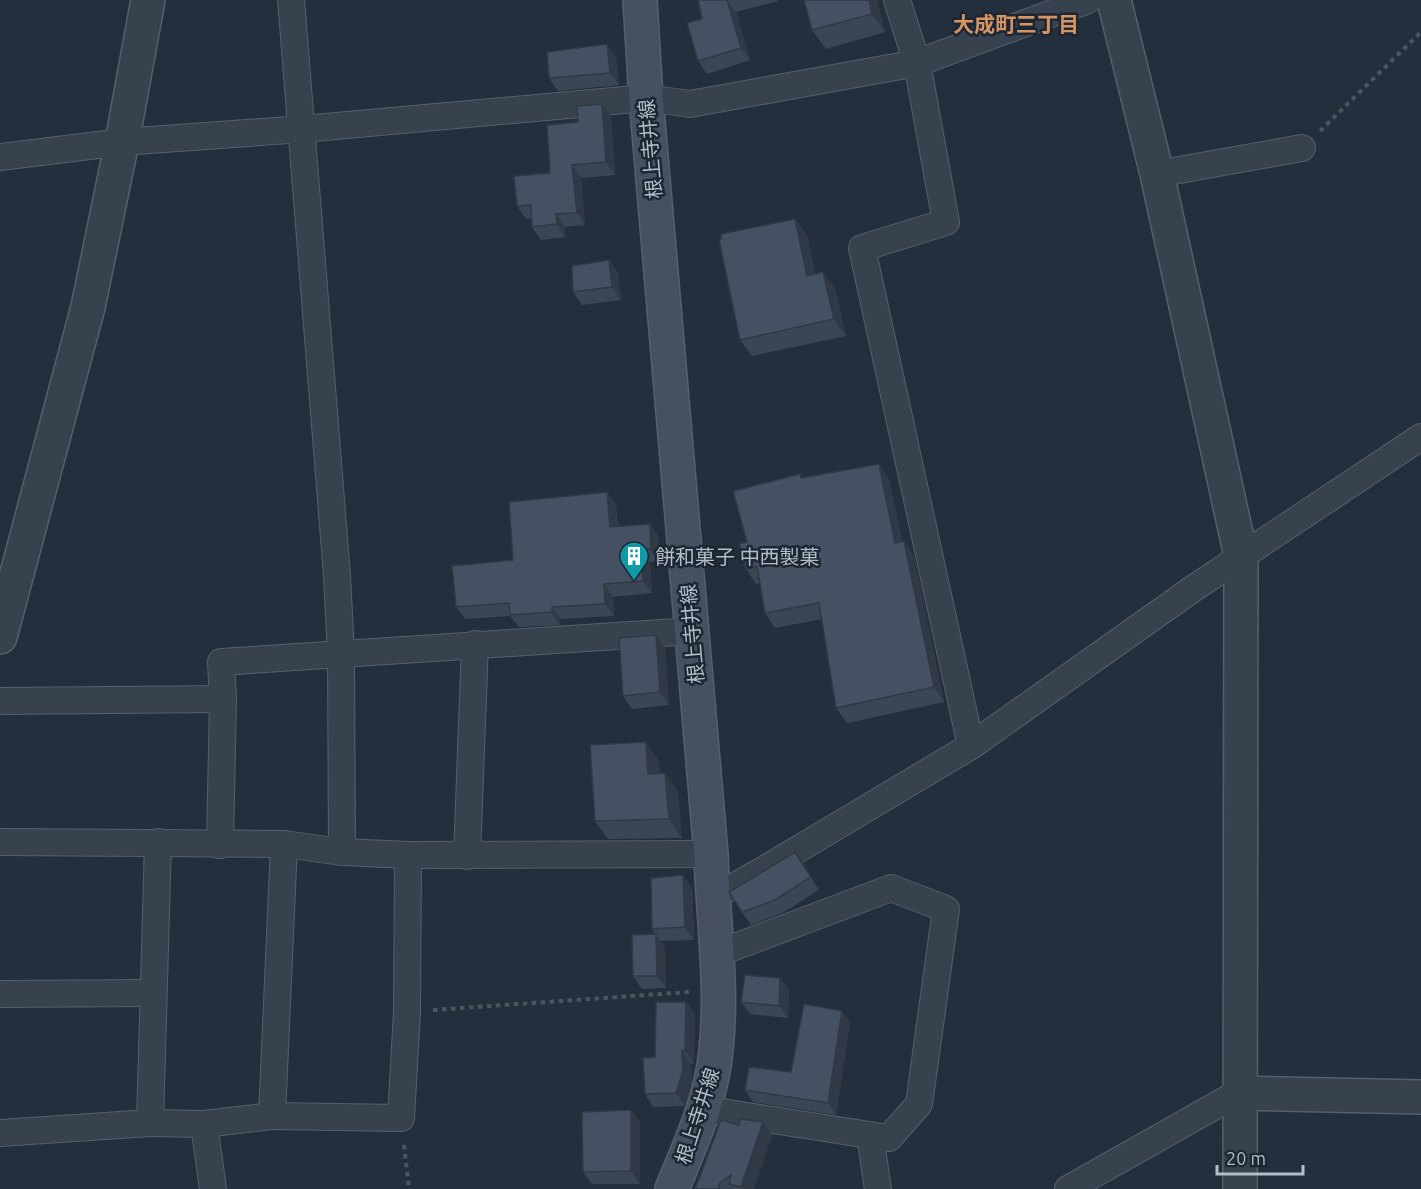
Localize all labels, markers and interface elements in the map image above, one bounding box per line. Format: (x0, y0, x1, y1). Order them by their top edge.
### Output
district label: 大成町三丁目 (953, 12, 1079, 36)
street label: 根上寺井線 (634, 98, 666, 200)
building icon: 餅和菓子 中西製菓 (618, 540, 650, 582)
place label: 餅和菓子 中西製菓 (655, 545, 820, 568)
street label: 根上寺井線 (676, 583, 708, 685)
street label: 根上寺井線 (671, 1065, 723, 1167)
scale bar (1217, 1138, 1302, 1176)
text: 20 m (1226, 1148, 1266, 1168)

